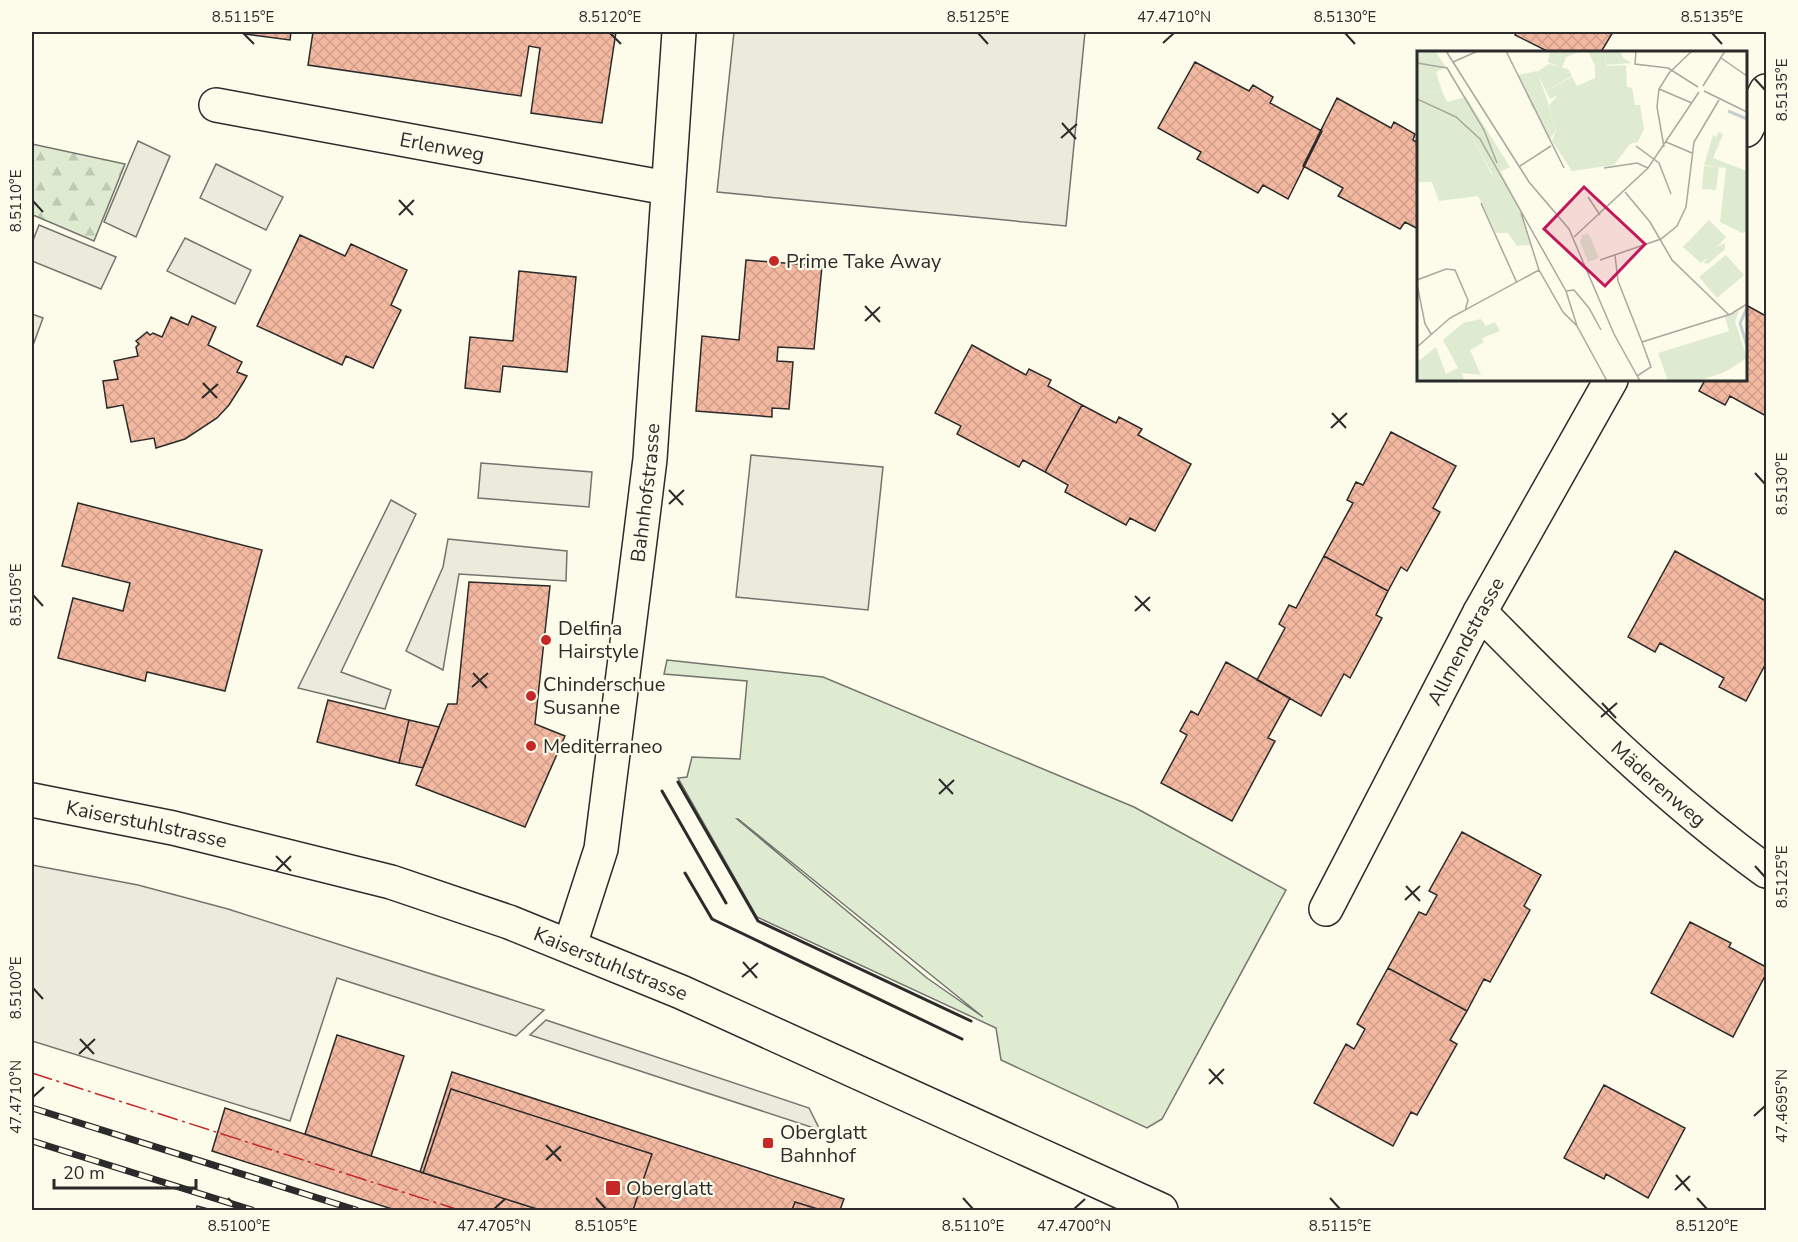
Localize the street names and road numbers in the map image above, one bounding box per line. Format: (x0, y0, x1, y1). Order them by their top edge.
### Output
street label: Erlenweg (398, 126, 487, 168)
street label: Bahnhofstrasse (624, 422, 666, 564)
street label: Allmendstrasse (1421, 572, 1511, 710)
street label: Mäderenweg (1605, 735, 1712, 833)
street label: Kaiserstuhlstrasse (64, 794, 230, 855)
street label: Kaiserstuhlstrasse (530, 921, 692, 1007)

